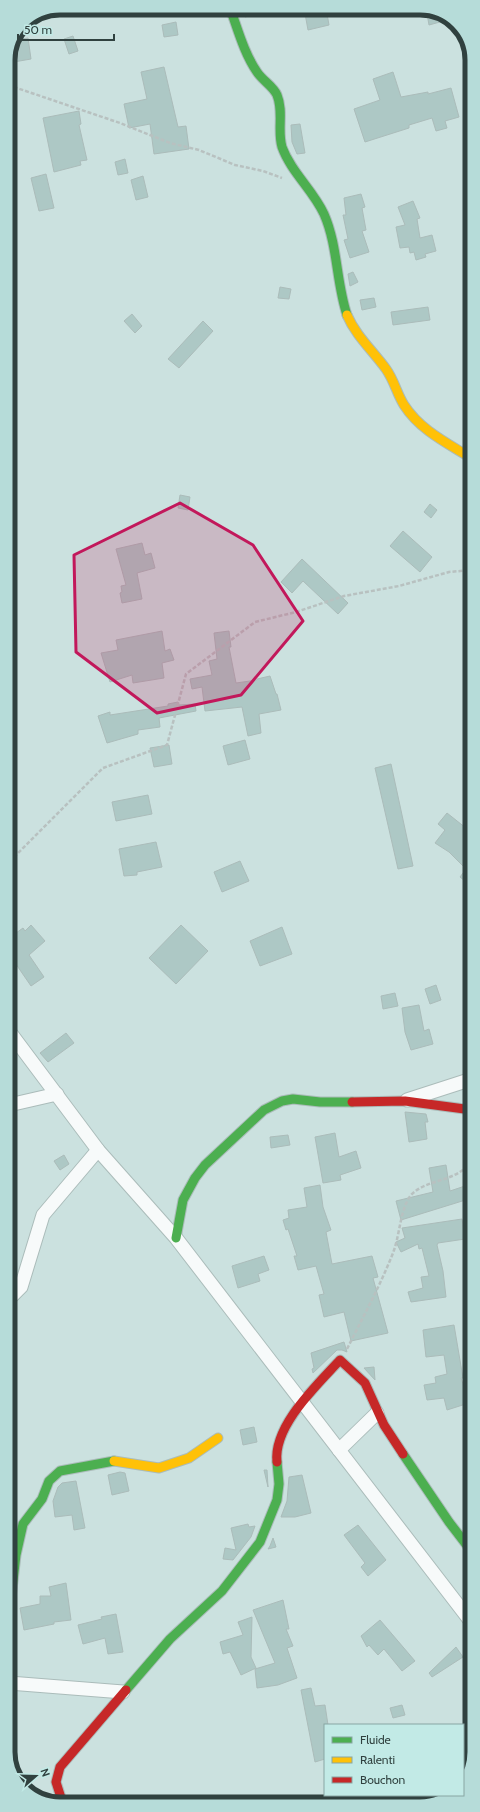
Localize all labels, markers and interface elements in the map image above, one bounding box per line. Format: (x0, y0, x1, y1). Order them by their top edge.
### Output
scale bar (18, 16, 114, 42)
text: 50 m (24, 22, 52, 37)
legend (324, 1724, 464, 1796)
text: Fluide (360, 1732, 391, 1747)
text: Ralenti (360, 1752, 395, 1767)
north arrow (16, 1756, 56, 1796)
text: N (37, 1767, 53, 1779)
text: Bouchon (360, 1772, 406, 1787)

